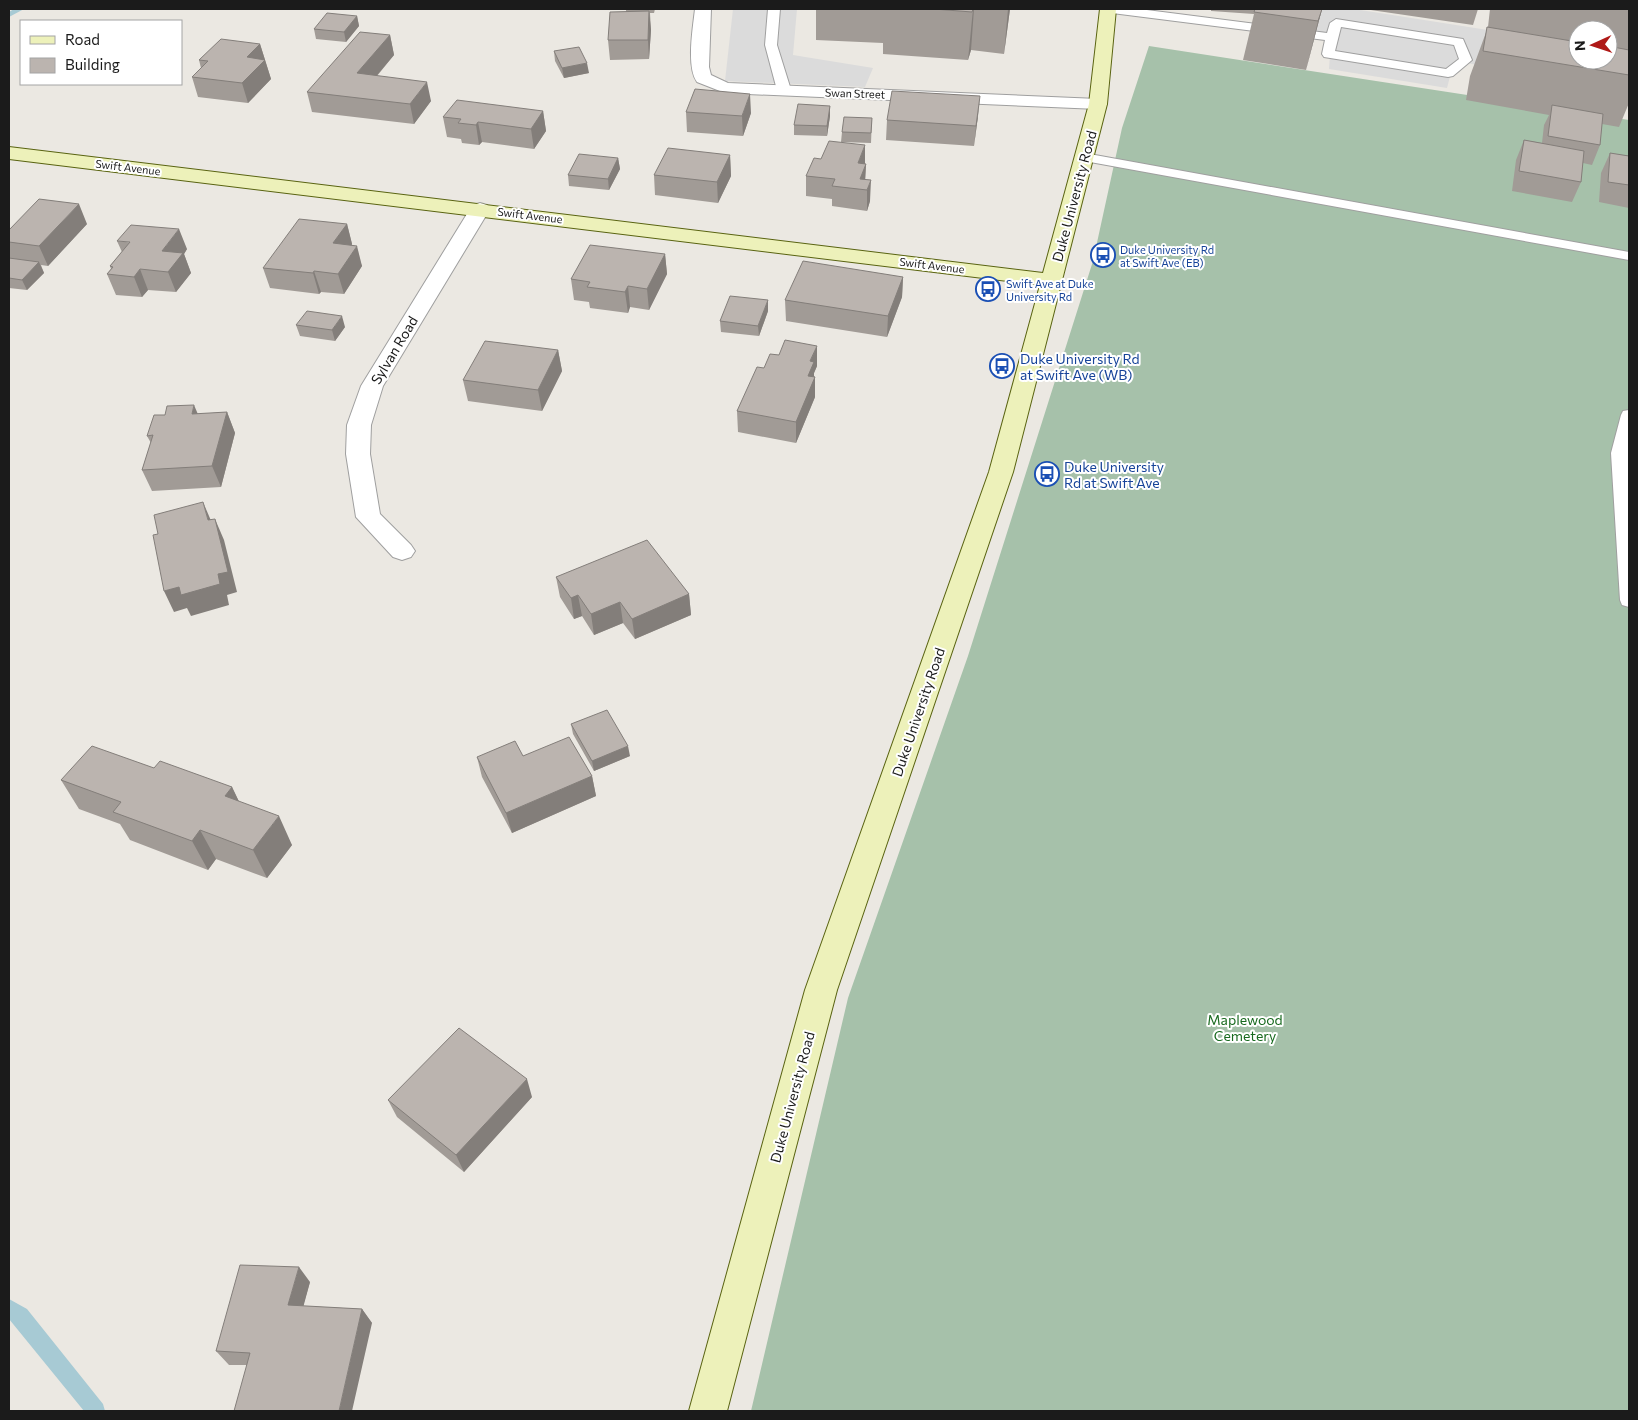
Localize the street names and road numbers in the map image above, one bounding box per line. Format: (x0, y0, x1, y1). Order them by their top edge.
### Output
street label: Swan Street (825, 85, 886, 101)
street label: Duke University Road (1048, 128, 1100, 264)
street label: Swift Avenue (95, 157, 161, 177)
street label: Swift Avenue (497, 205, 563, 225)
street label: Swift Avenue (899, 255, 965, 275)
street label: Sylvan Road (367, 313, 421, 387)
street label: Duke University Road (888, 645, 948, 779)
street label: Duke University Road (766, 1029, 818, 1165)

